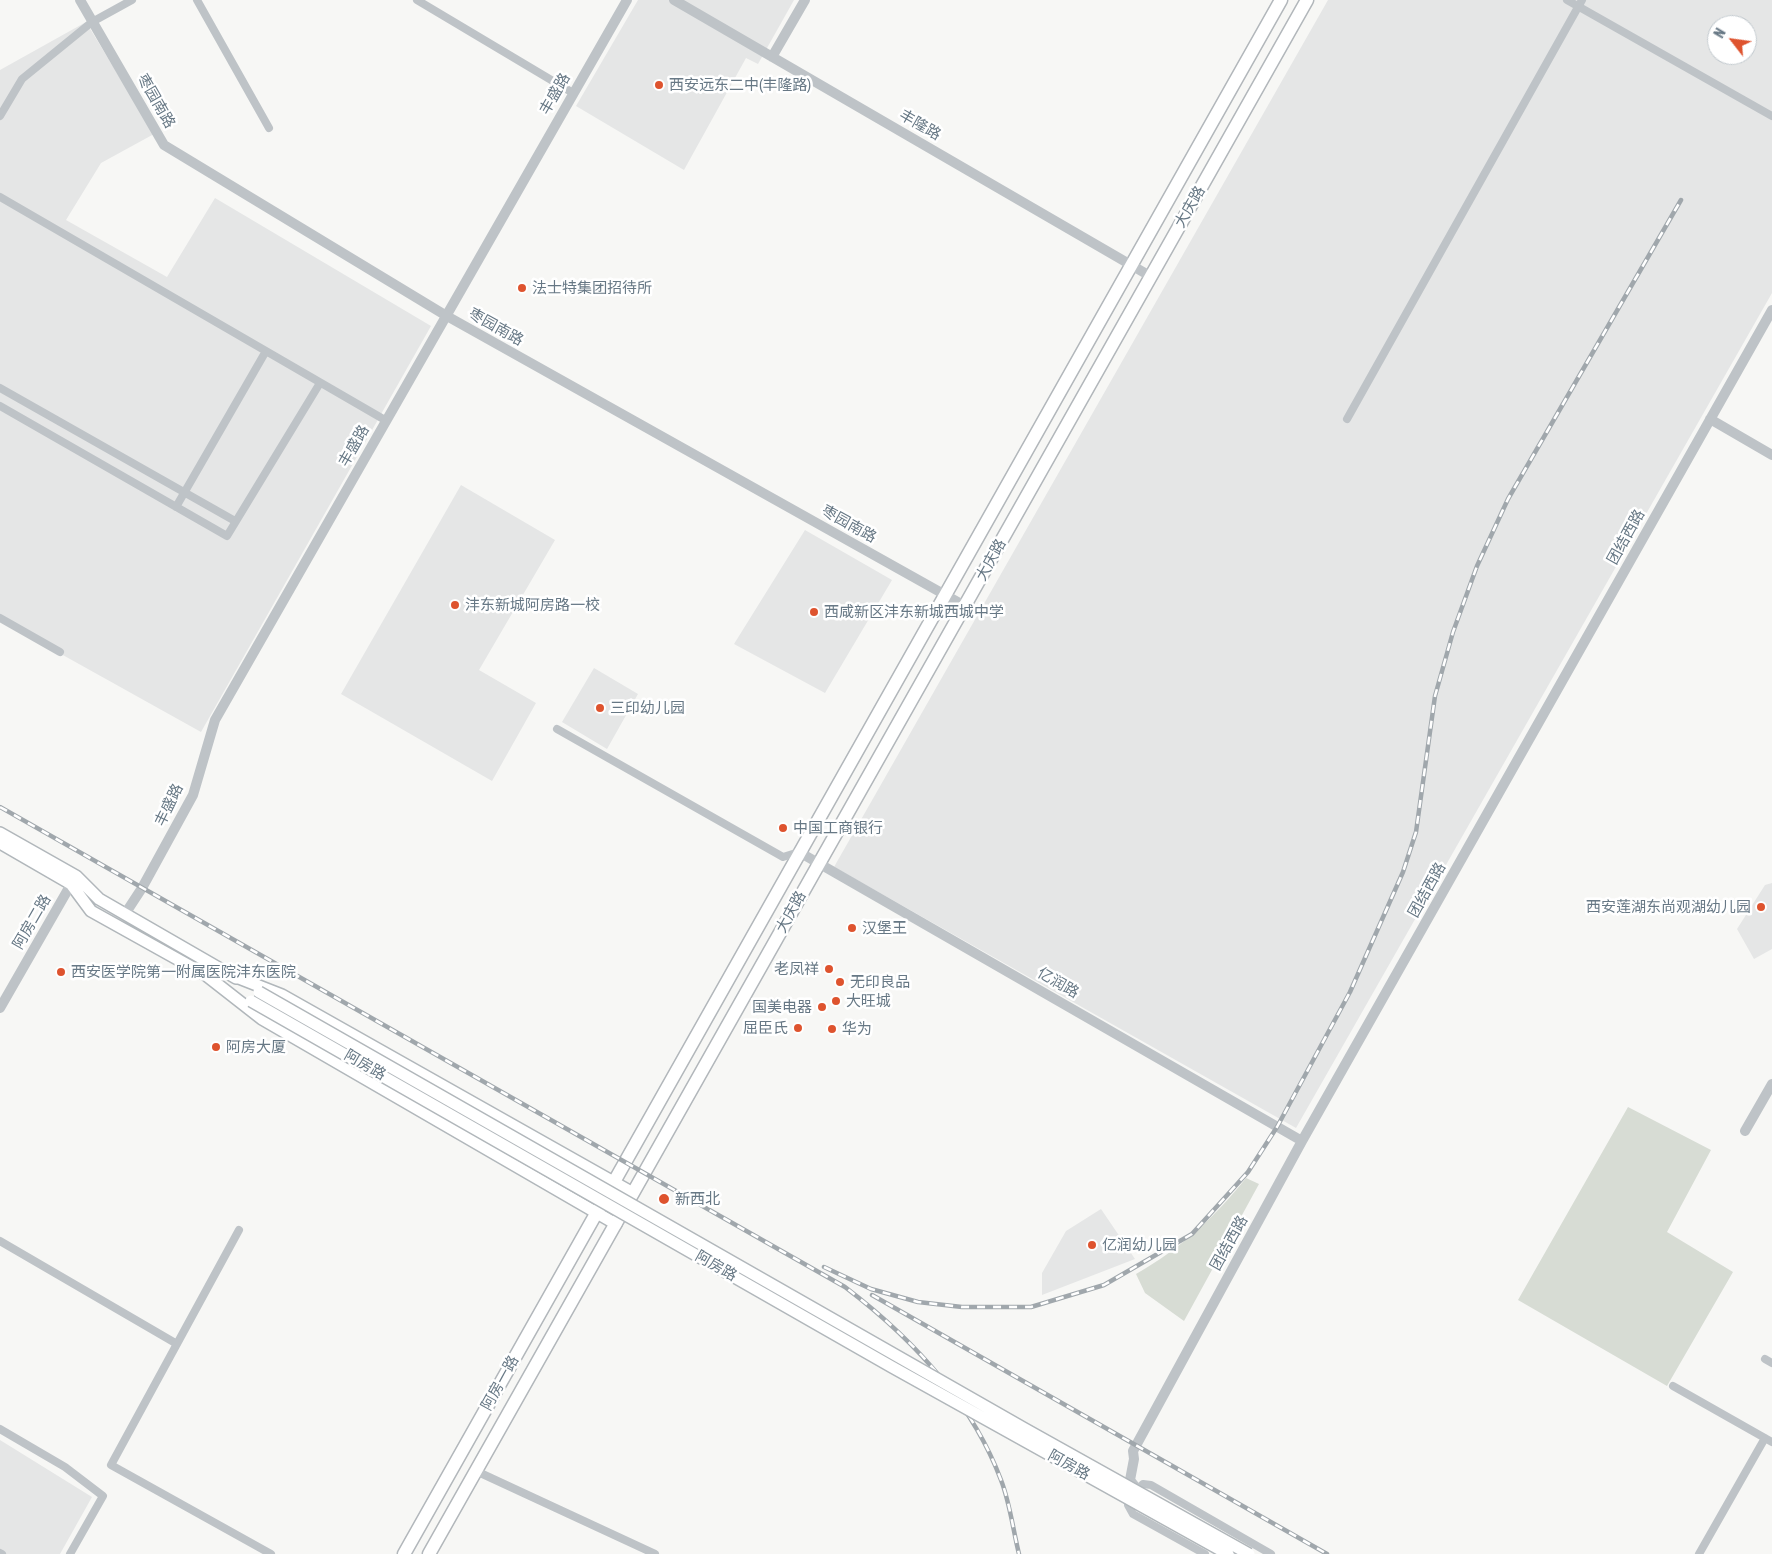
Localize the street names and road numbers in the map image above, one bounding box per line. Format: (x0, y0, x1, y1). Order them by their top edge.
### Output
street label: 丰盛路 (536, 70, 574, 118)
street label: 枣园南路 (133, 71, 179, 131)
street label: 丰隆路 (896, 106, 944, 144)
street label: 大庆路 (1171, 183, 1209, 231)
street label: 枣园南路 (465, 305, 527, 349)
street label: 丰盛路 (335, 422, 373, 470)
street label: 枣园南路 (818, 502, 880, 546)
street label: 团结西路 (1604, 506, 1648, 568)
street label: 大庆路 (972, 536, 1010, 584)
street label: 丰盛路 (151, 781, 187, 829)
street label: 团结西路 (1405, 859, 1449, 921)
street label: 大庆路 (772, 888, 810, 936)
street label: 阿房二路 (9, 892, 55, 952)
street label: 亿润路 (1034, 964, 1082, 1002)
street label: 阿房路 (341, 1046, 389, 1084)
street label: 团结西路 (1207, 1212, 1251, 1274)
street label: 阿房路 (692, 1247, 740, 1285)
street label: 阿房一路 (478, 1352, 522, 1414)
street label: 阿房路 (1045, 1446, 1093, 1484)

